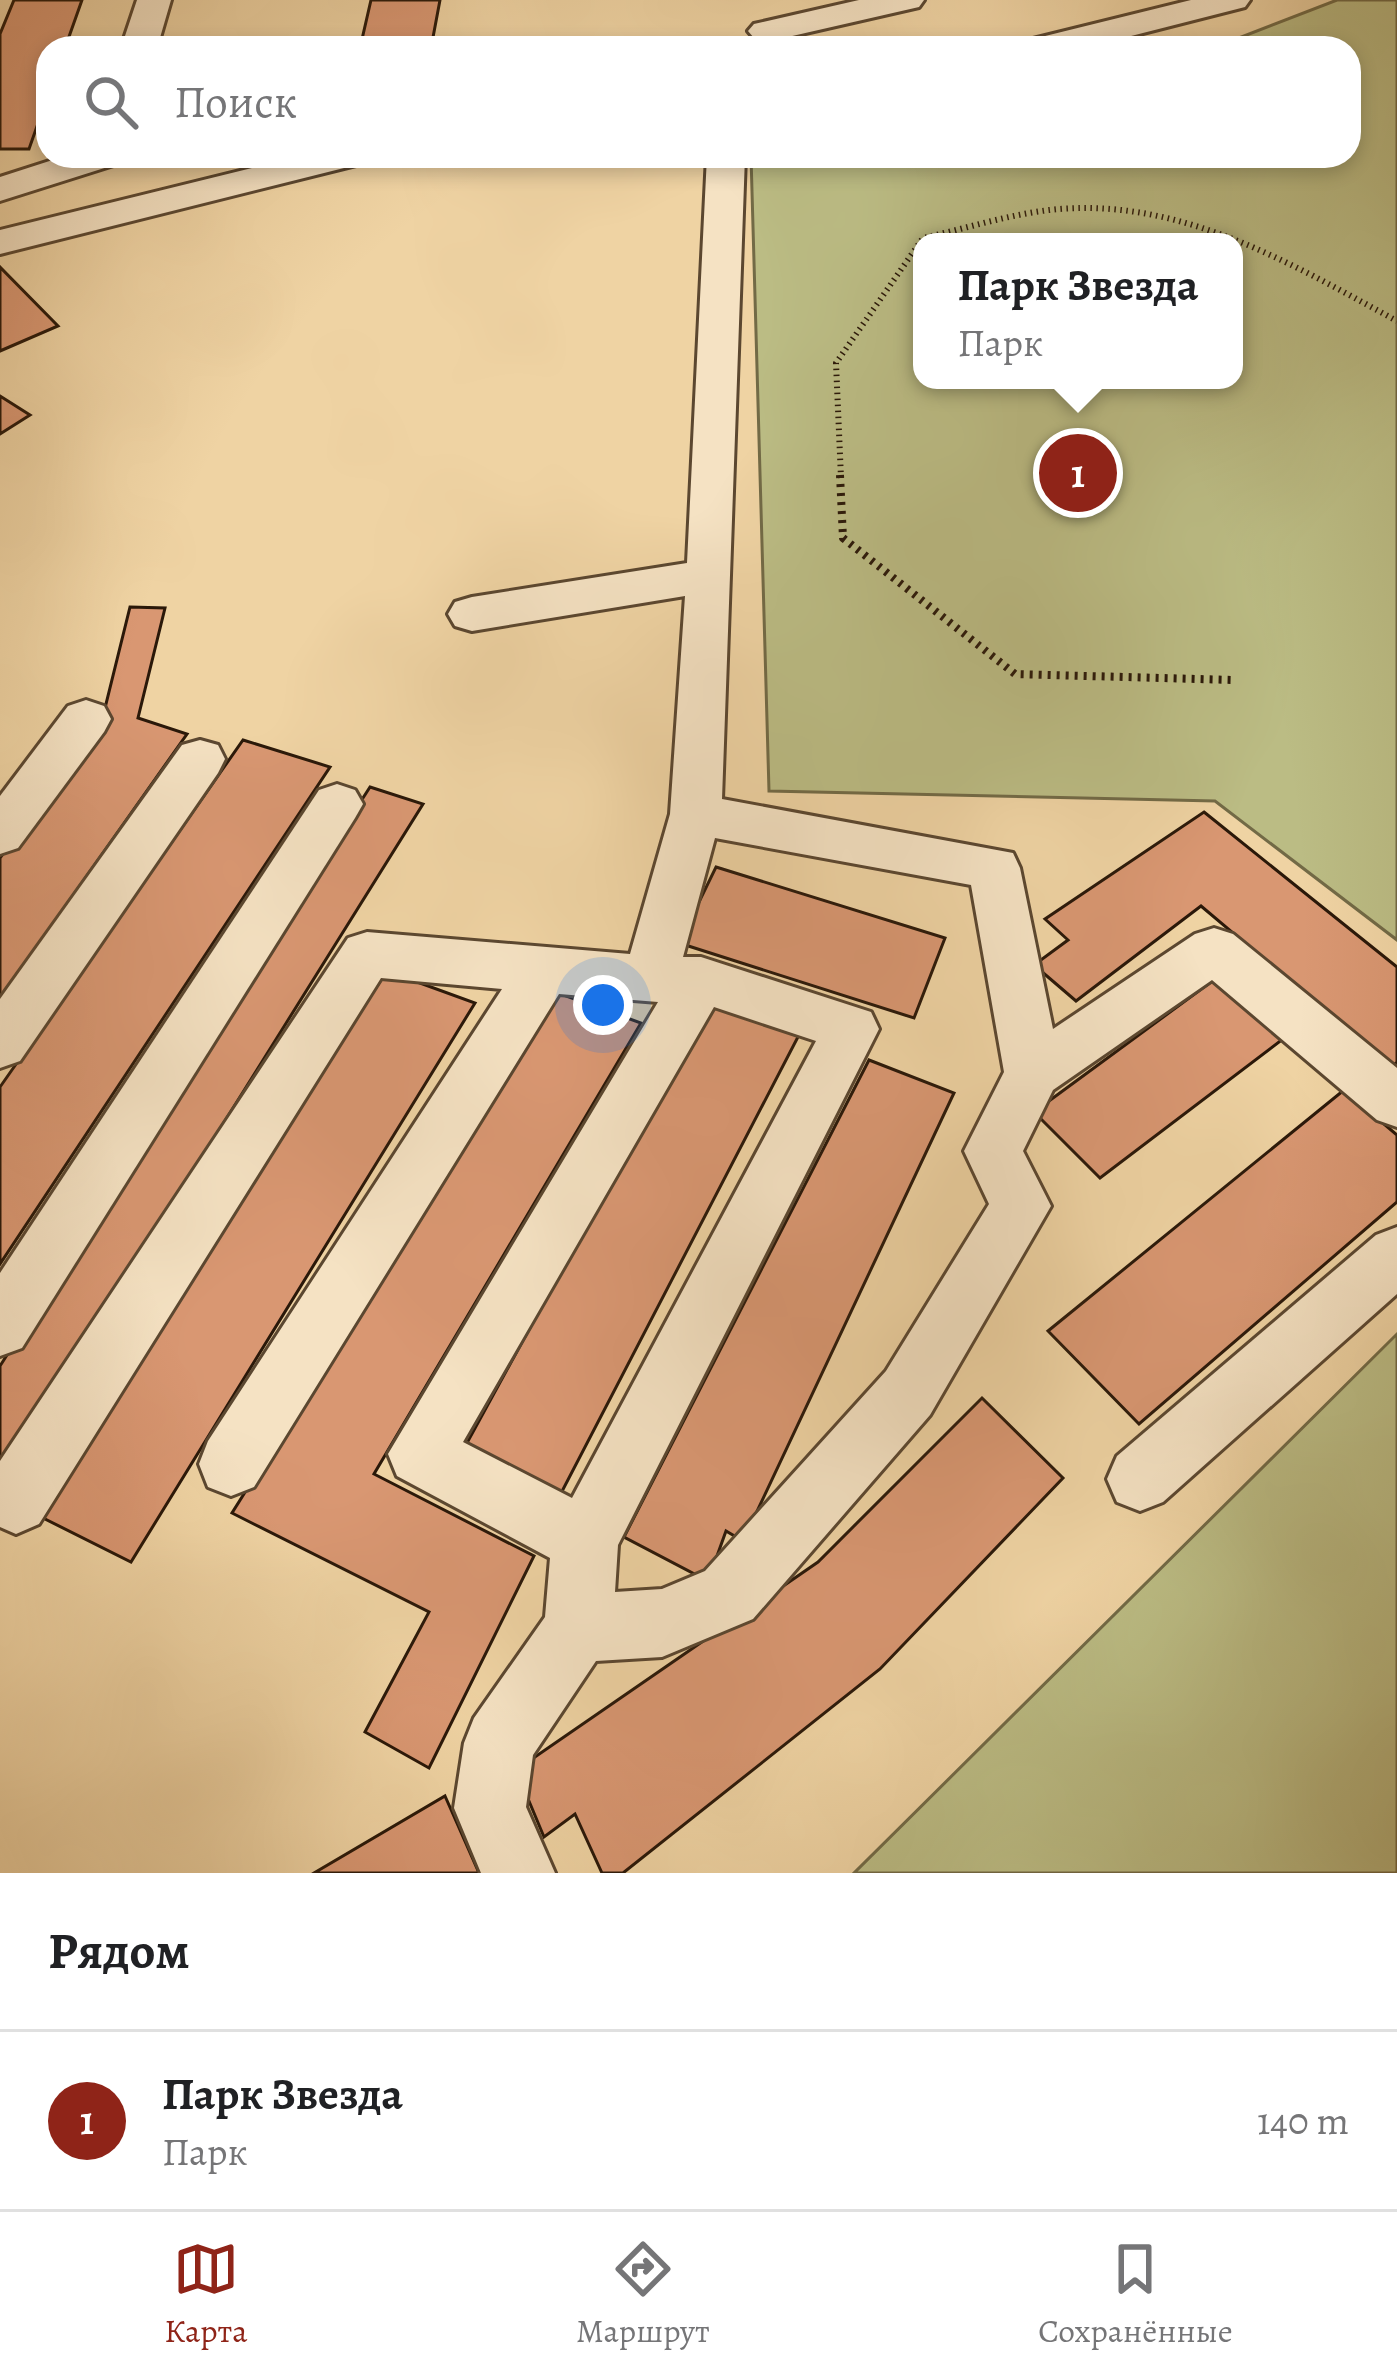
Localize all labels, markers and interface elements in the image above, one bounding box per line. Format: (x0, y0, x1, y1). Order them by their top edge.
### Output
search box (36, 36, 1361, 168)
icon: search (78, 69, 144, 135)
text: Поиск (174, 71, 297, 133)
popup (913, 233, 1243, 389)
text: Парк Звезда (958, 254, 1198, 316)
text: Парк (958, 316, 1043, 369)
pin: 1 (1039, 428, 1117, 518)
your location (573, 975, 633, 1035)
text: Рядом (48, 1916, 190, 1986)
text: Парк Звезда (162, 2063, 403, 2125)
text: 1 (80, 2094, 94, 2147)
text: 140 m (1257, 2094, 1349, 2147)
text: Парк (162, 2125, 248, 2178)
tab: Карта (164, 2236, 247, 2353)
tab: Маршрут (576, 2236, 710, 2353)
tab: Сохранённые (1038, 2236, 1233, 2353)

